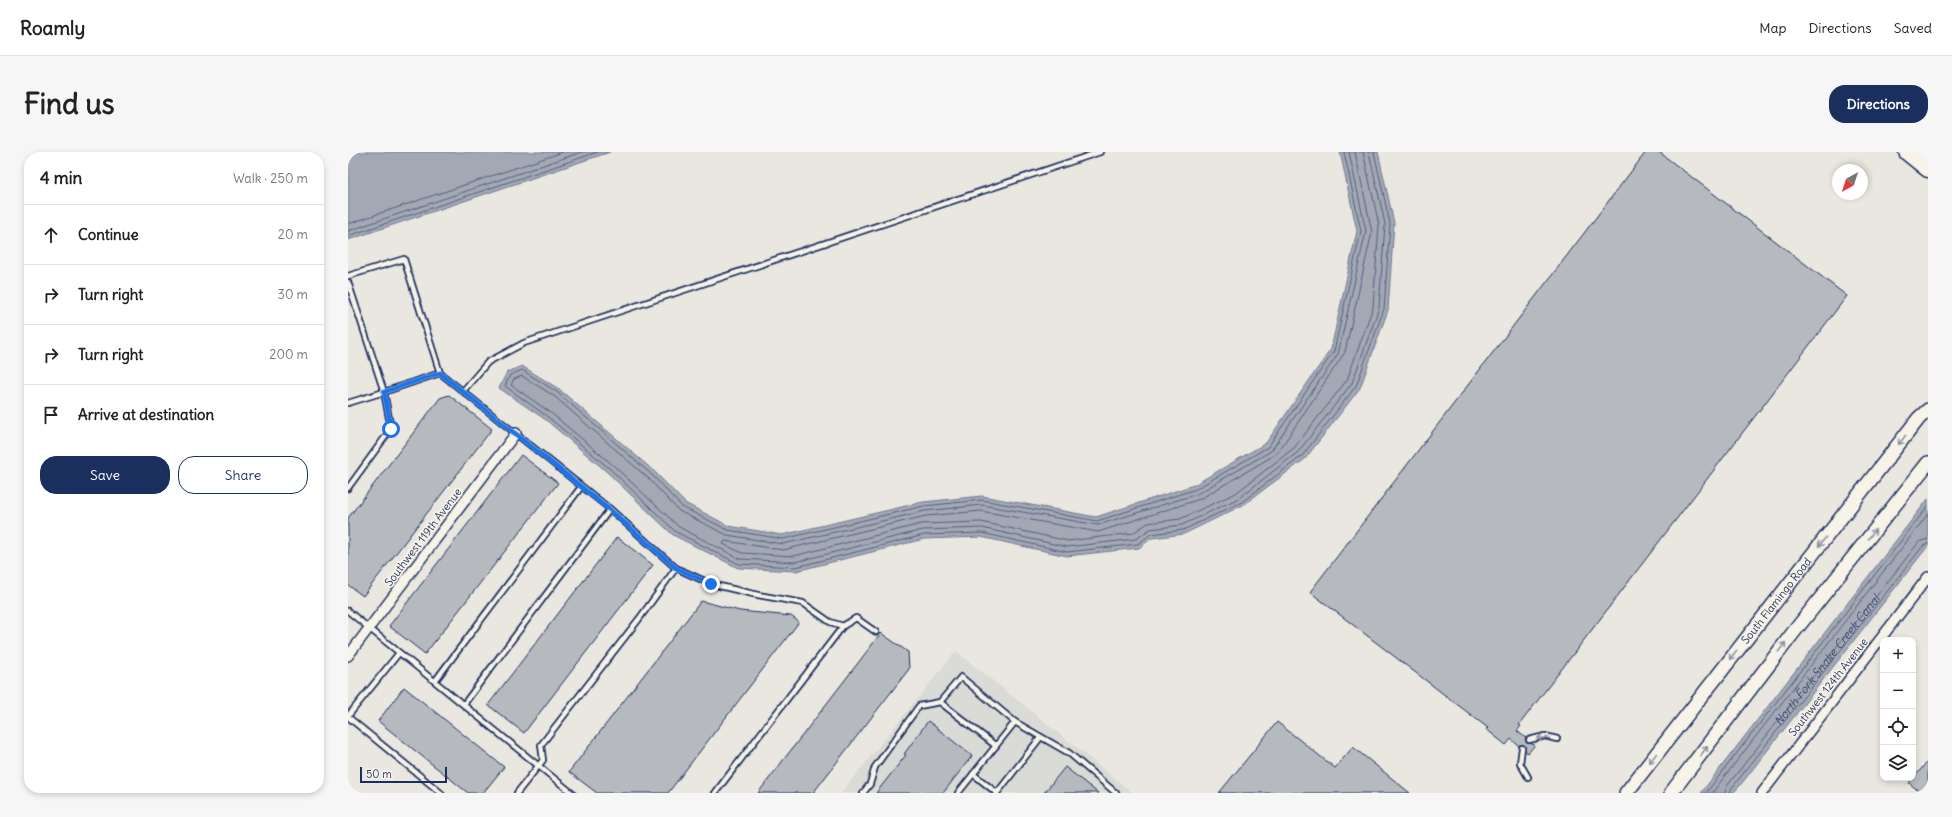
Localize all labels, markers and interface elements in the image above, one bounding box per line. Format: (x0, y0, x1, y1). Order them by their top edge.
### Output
text: Roamly (20, 16, 85, 40)
text: Map (1759, 19, 1786, 37)
text: Directions (1808, 19, 1872, 37)
text: Saved (1894, 19, 1932, 37)
button: Directions (1829, 85, 1928, 123)
text: Find us (24, 86, 115, 122)
north arrow (1832, 164, 1868, 200)
text: 4 min (40, 167, 82, 189)
text: Walk · 250 m (233, 170, 308, 187)
icon: ahead (40, 224, 62, 246)
text: Continue (78, 225, 139, 244)
text: 20 m (278, 226, 308, 243)
icon: right (40, 284, 62, 306)
text: Turn right (78, 285, 143, 304)
text: 30 m (278, 286, 308, 303)
icon: right (40, 344, 62, 366)
text: Turn right (78, 345, 143, 364)
text: 200 m (269, 346, 308, 363)
icon: arrive (40, 404, 62, 426)
text: Arrive at destination (78, 405, 214, 424)
route start (382, 420, 400, 438)
one-way arrow (1898, 434, 1907, 445)
button: Save (40, 456, 170, 494)
button: Share (178, 456, 308, 494)
street label: Southwest 119th Avenue (382, 485, 464, 589)
one-way arrow (1867, 529, 1876, 540)
one-way arrow (1818, 536, 1827, 547)
street label: South Flamingo Road (1738, 554, 1815, 647)
route end (702, 575, 720, 593)
water label: North Fork Snake Creek Canal (1770, 590, 1884, 728)
street label: Southwest 124th Avenue (1785, 635, 1871, 739)
map controls (1880, 637, 1916, 781)
button: + (1880, 637, 1916, 673)
one-way arrow (1778, 642, 1787, 653)
one-way arrow (1729, 650, 1738, 661)
button: − (1880, 673, 1916, 709)
button: locate (1880, 709, 1916, 745)
one-way arrow (1537, 734, 1550, 742)
one-way arrow (1699, 745, 1708, 756)
button: layers (1880, 745, 1916, 781)
one-way arrow (1649, 752, 1658, 763)
scale bar (360, 765, 447, 784)
text: 50 m (366, 767, 392, 781)

